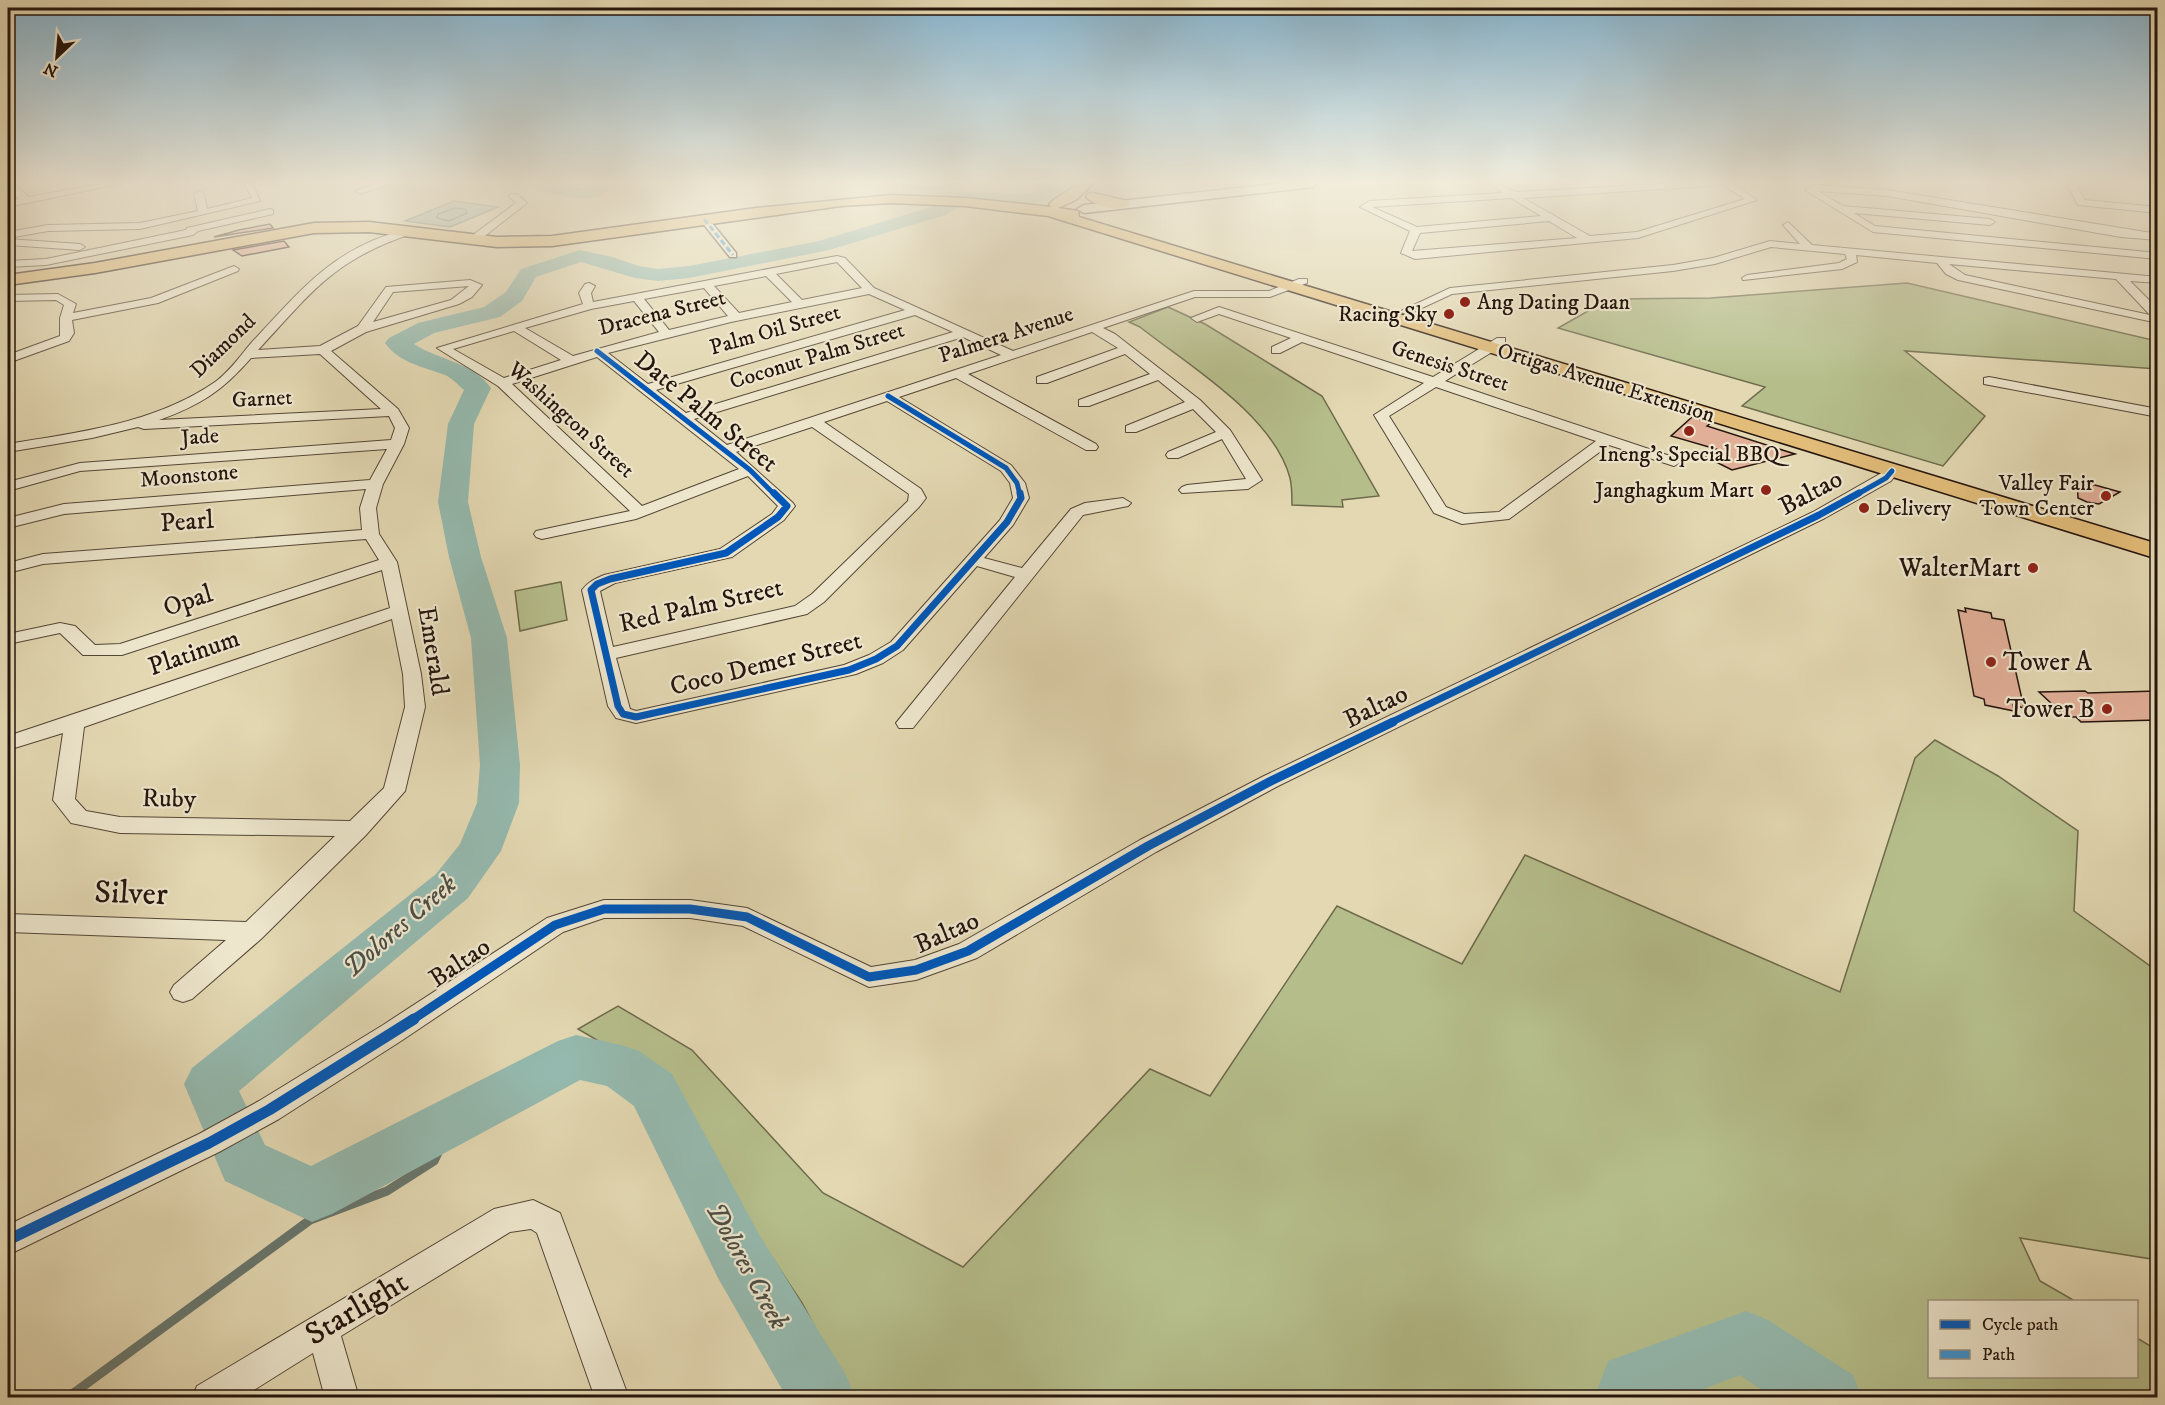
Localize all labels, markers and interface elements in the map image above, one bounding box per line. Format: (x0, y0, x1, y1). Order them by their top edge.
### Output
north arrow (27, 27, 87, 87)
text: N (41, 58, 61, 81)
street label: Dracena Street (596, 284, 728, 342)
place label: Ang Dating Daan (1477, 289, 1630, 316)
marker: Ang Dating Daan (1458, 295, 1472, 309)
street label: Palm Oil Street (707, 298, 843, 362)
street label: Palmera Avenue (935, 301, 1077, 369)
place label: Racing Sky (1338, 301, 1438, 328)
marker: Racing Sky (1442, 307, 1456, 321)
street label: Diamond (184, 308, 262, 384)
street label: Coconut Palm Street (726, 317, 908, 395)
street label: Genesis Street (1388, 334, 1512, 398)
street label: Ortigas Avenue Extension (1494, 337, 1718, 429)
street label: Date Palm Street (627, 344, 785, 480)
street label: Washington Street (501, 355, 640, 484)
street label: Garnet (231, 384, 293, 414)
street label: Jade (178, 422, 220, 452)
marker: Ineng's Special BBQ (1682, 424, 1696, 438)
place label: Ineng's Special BBQ (1598, 441, 1789, 468)
street label: Moonstone (139, 458, 239, 494)
street label: Baltao (1774, 463, 1848, 523)
place label: Valley Fair Town Center (1979, 470, 2095, 522)
place label: Janghagkum Mart (1593, 477, 1754, 504)
marker: Janghagkum Mart (1759, 483, 1773, 497)
marker: Valley Fair Town Center (2099, 489, 2113, 503)
place label: Delivery (1876, 495, 1952, 522)
marker: Delivery (1857, 501, 1871, 515)
street label: Pearl (159, 504, 215, 540)
place label: WalterMart (1898, 552, 2021, 585)
marker: WalterMart (2026, 561, 2040, 575)
street label: Red Palm Street (616, 571, 786, 641)
street label: Opal (159, 577, 217, 624)
street label: Emerald (410, 604, 456, 698)
street label: Platinum (144, 622, 244, 684)
street label: Coco Demer Street (667, 624, 865, 704)
place label: Tower A (2003, 646, 2092, 679)
marker: Tower A (1984, 655, 1998, 669)
street label: Baltao (1339, 677, 1413, 737)
place label: Tower B (2006, 693, 2095, 726)
marker: Tower B (2100, 702, 2114, 716)
street label: Ruby (142, 782, 197, 816)
water label: Dolores Creek (336, 867, 465, 985)
street label: Silver (94, 873, 169, 915)
street label: Baltao (910, 904, 984, 962)
street label: Baltao (423, 931, 497, 995)
water label: Dolores Creek (698, 1196, 796, 1336)
street label: Starlight (298, 1263, 416, 1355)
legend (1928, 1300, 2138, 1378)
text: Cycle path (1982, 1314, 2059, 1336)
text: Path (1982, 1344, 2016, 1366)

